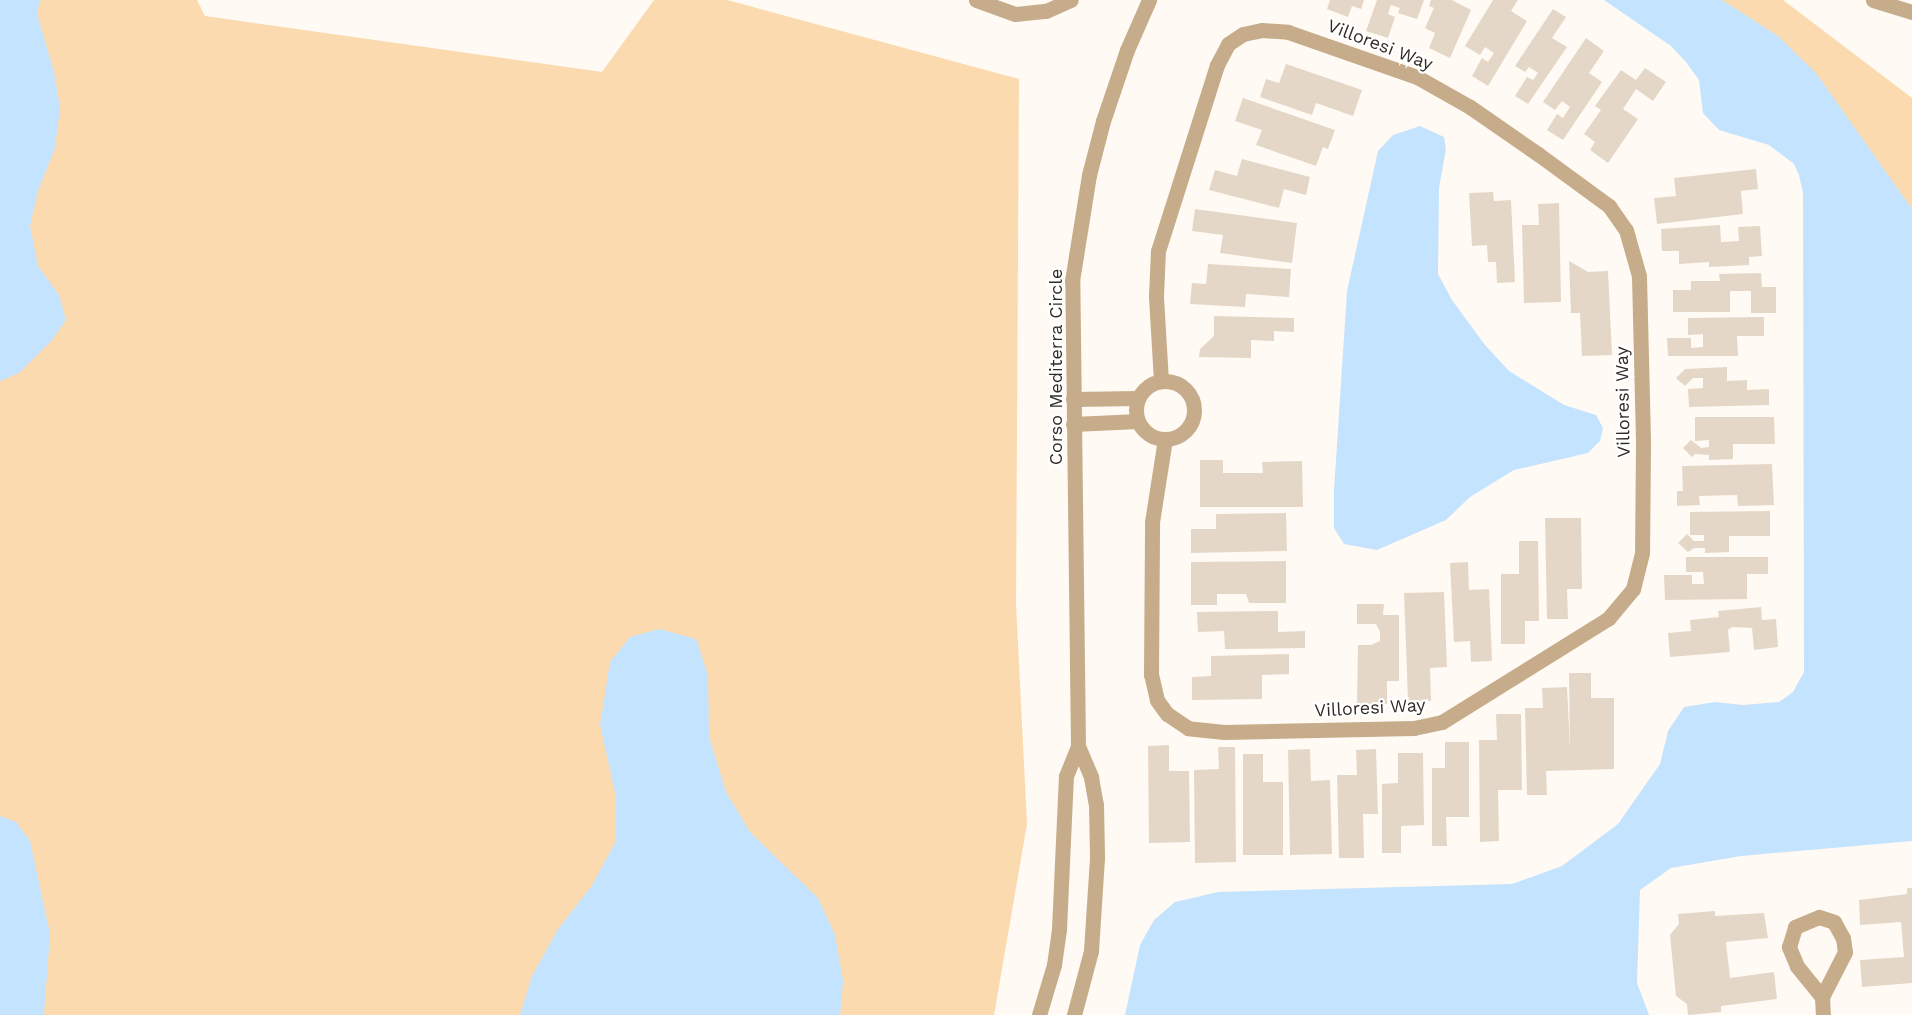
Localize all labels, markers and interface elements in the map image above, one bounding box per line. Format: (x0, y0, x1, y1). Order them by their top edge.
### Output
street label: Villoresi Way (1324, 15, 1436, 75)
street label: Corso Mediterra Circle (1045, 268, 1067, 466)
street label: Villoresi Way (1611, 346, 1635, 458)
street label: Villoresi Way (1314, 694, 1426, 722)

